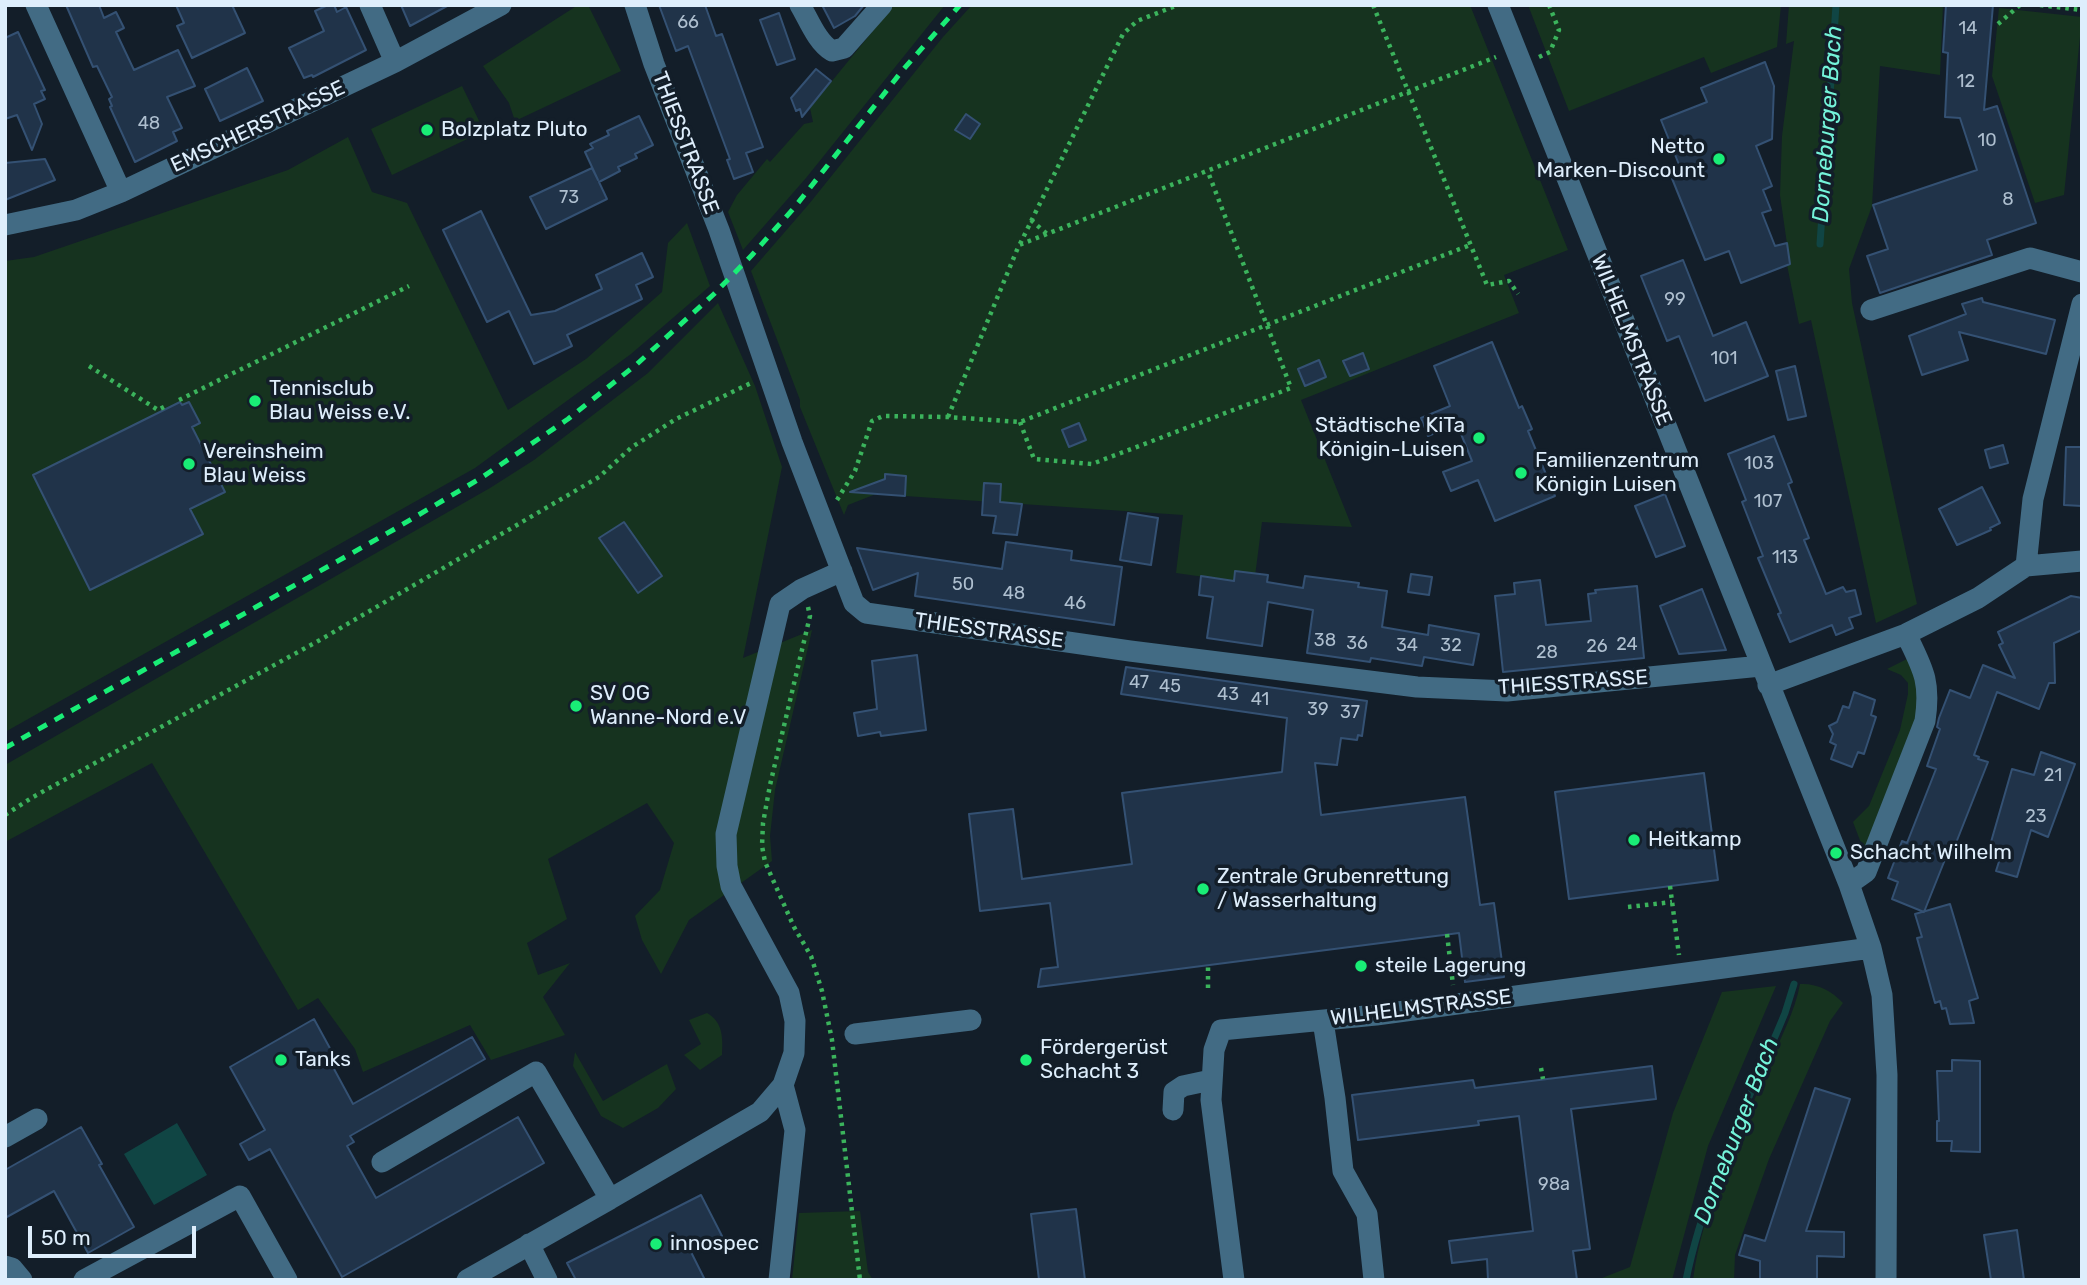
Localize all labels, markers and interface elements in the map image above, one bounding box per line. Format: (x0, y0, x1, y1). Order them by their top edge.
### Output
house number: 66 (677, 12, 699, 34)
house number: 14 (1959, 18, 1977, 40)
water label: Dorneburger Bach (1807, 25, 1849, 223)
street label: THIESSTRASSE (646, 68, 724, 218)
house number: 12 (1957, 71, 1975, 93)
street label: EMSCHERSTRASSE (167, 76, 349, 178)
house number: 48 (138, 113, 160, 135)
place label: Bolzplatz Pluto (441, 117, 588, 143)
marker: Bolzplatz Pluto (419, 122, 435, 138)
house number: 10 (1977, 130, 1997, 152)
place label: Netto Marken-Discount (1537, 134, 1705, 184)
marker: Netto Marken-Discount (1711, 151, 1727, 167)
house number: 73 (559, 187, 579, 209)
house number: 8 (2002, 189, 2014, 211)
street label: WILHELMSTRASSE (1585, 251, 1677, 429)
house number: 99 (1664, 289, 1686, 311)
house number: 101 (1711, 348, 1737, 370)
place label: Tennisclub Blau Weiss e.V. (269, 376, 411, 426)
marker: Tennisclub Blau Weiss e.V. (247, 393, 263, 409)
place label: Städtische KiTa Königin-Luisen (1315, 413, 1465, 463)
marker: Städtische KiTa Königin-Luisen (1471, 430, 1487, 446)
place label: Vereinsheim Blau Weiss (203, 439, 324, 489)
place label: Familienzentrum Königin Luisen (1535, 448, 1699, 498)
house number: 103 (1744, 453, 1774, 475)
marker: Vereinsheim Blau Weiss (181, 456, 197, 472)
marker: Familienzentrum Königin Luisen (1513, 465, 1529, 481)
house number: 107 (1754, 491, 1782, 513)
house number: 113 (1772, 547, 1798, 569)
house number: 50 (952, 574, 974, 596)
house number: 48 (1003, 583, 1025, 605)
house number: 46 (1064, 593, 1086, 615)
street label: THIESSTRASSE (913, 608, 1065, 654)
house number: 38 (1314, 630, 1336, 652)
house number: 36 (1346, 633, 1368, 655)
house number: 24 (1616, 634, 1638, 656)
house number: 34 (1396, 635, 1418, 657)
house number: 32 (1440, 635, 1462, 657)
house number: 26 (1586, 636, 1608, 658)
house number: 28 (1536, 642, 1558, 664)
street label: THIESSTRASSE (1497, 665, 1649, 701)
house number: 47 (1129, 672, 1149, 694)
house number: 45 (1159, 676, 1181, 698)
place label: SV OG Wanne-Nord e.V (590, 681, 747, 731)
house number: 43 (1217, 684, 1239, 706)
house number: 41 (1251, 689, 1269, 711)
marker: SV OG Wanne-Nord e.V (568, 698, 584, 714)
house number: 39 (1307, 699, 1329, 721)
house number: 37 (1340, 702, 1360, 724)
house number: 21 (2044, 765, 2062, 787)
house number: 23 (2025, 806, 2047, 828)
place label: Heitkamp (1648, 827, 1741, 853)
marker: Heitkamp (1626, 832, 1642, 848)
place label: Schacht Wilhelm (1850, 840, 2012, 866)
marker: Schacht Wilhelm (1828, 845, 1844, 861)
place label: Zentrale Grubenrettung / Wasserhaltung (1217, 864, 1449, 914)
marker: Zentrale Grubenrettung / Wasserhaltung (1195, 881, 1211, 897)
place label: steile Lagerung (1375, 953, 1526, 979)
marker: steile Lagerung (1353, 958, 1369, 974)
street label: WILHELMSTRASSE (1329, 984, 1513, 1032)
water label: Dorneburger Bach (1689, 1034, 1785, 1228)
place label: Fördergerüst Schacht 3 (1040, 1035, 1168, 1085)
place label: Tanks (295, 1047, 351, 1073)
marker: Tanks (273, 1052, 289, 1068)
marker: Fördergerüst Schacht 3 (1018, 1052, 1034, 1068)
house number: 98a (1538, 1174, 1570, 1196)
scale bar (32, 1212, 200, 1256)
text: 50 m (41, 1225, 91, 1250)
place label: innospec (670, 1231, 759, 1257)
marker: innospec (648, 1236, 664, 1252)

